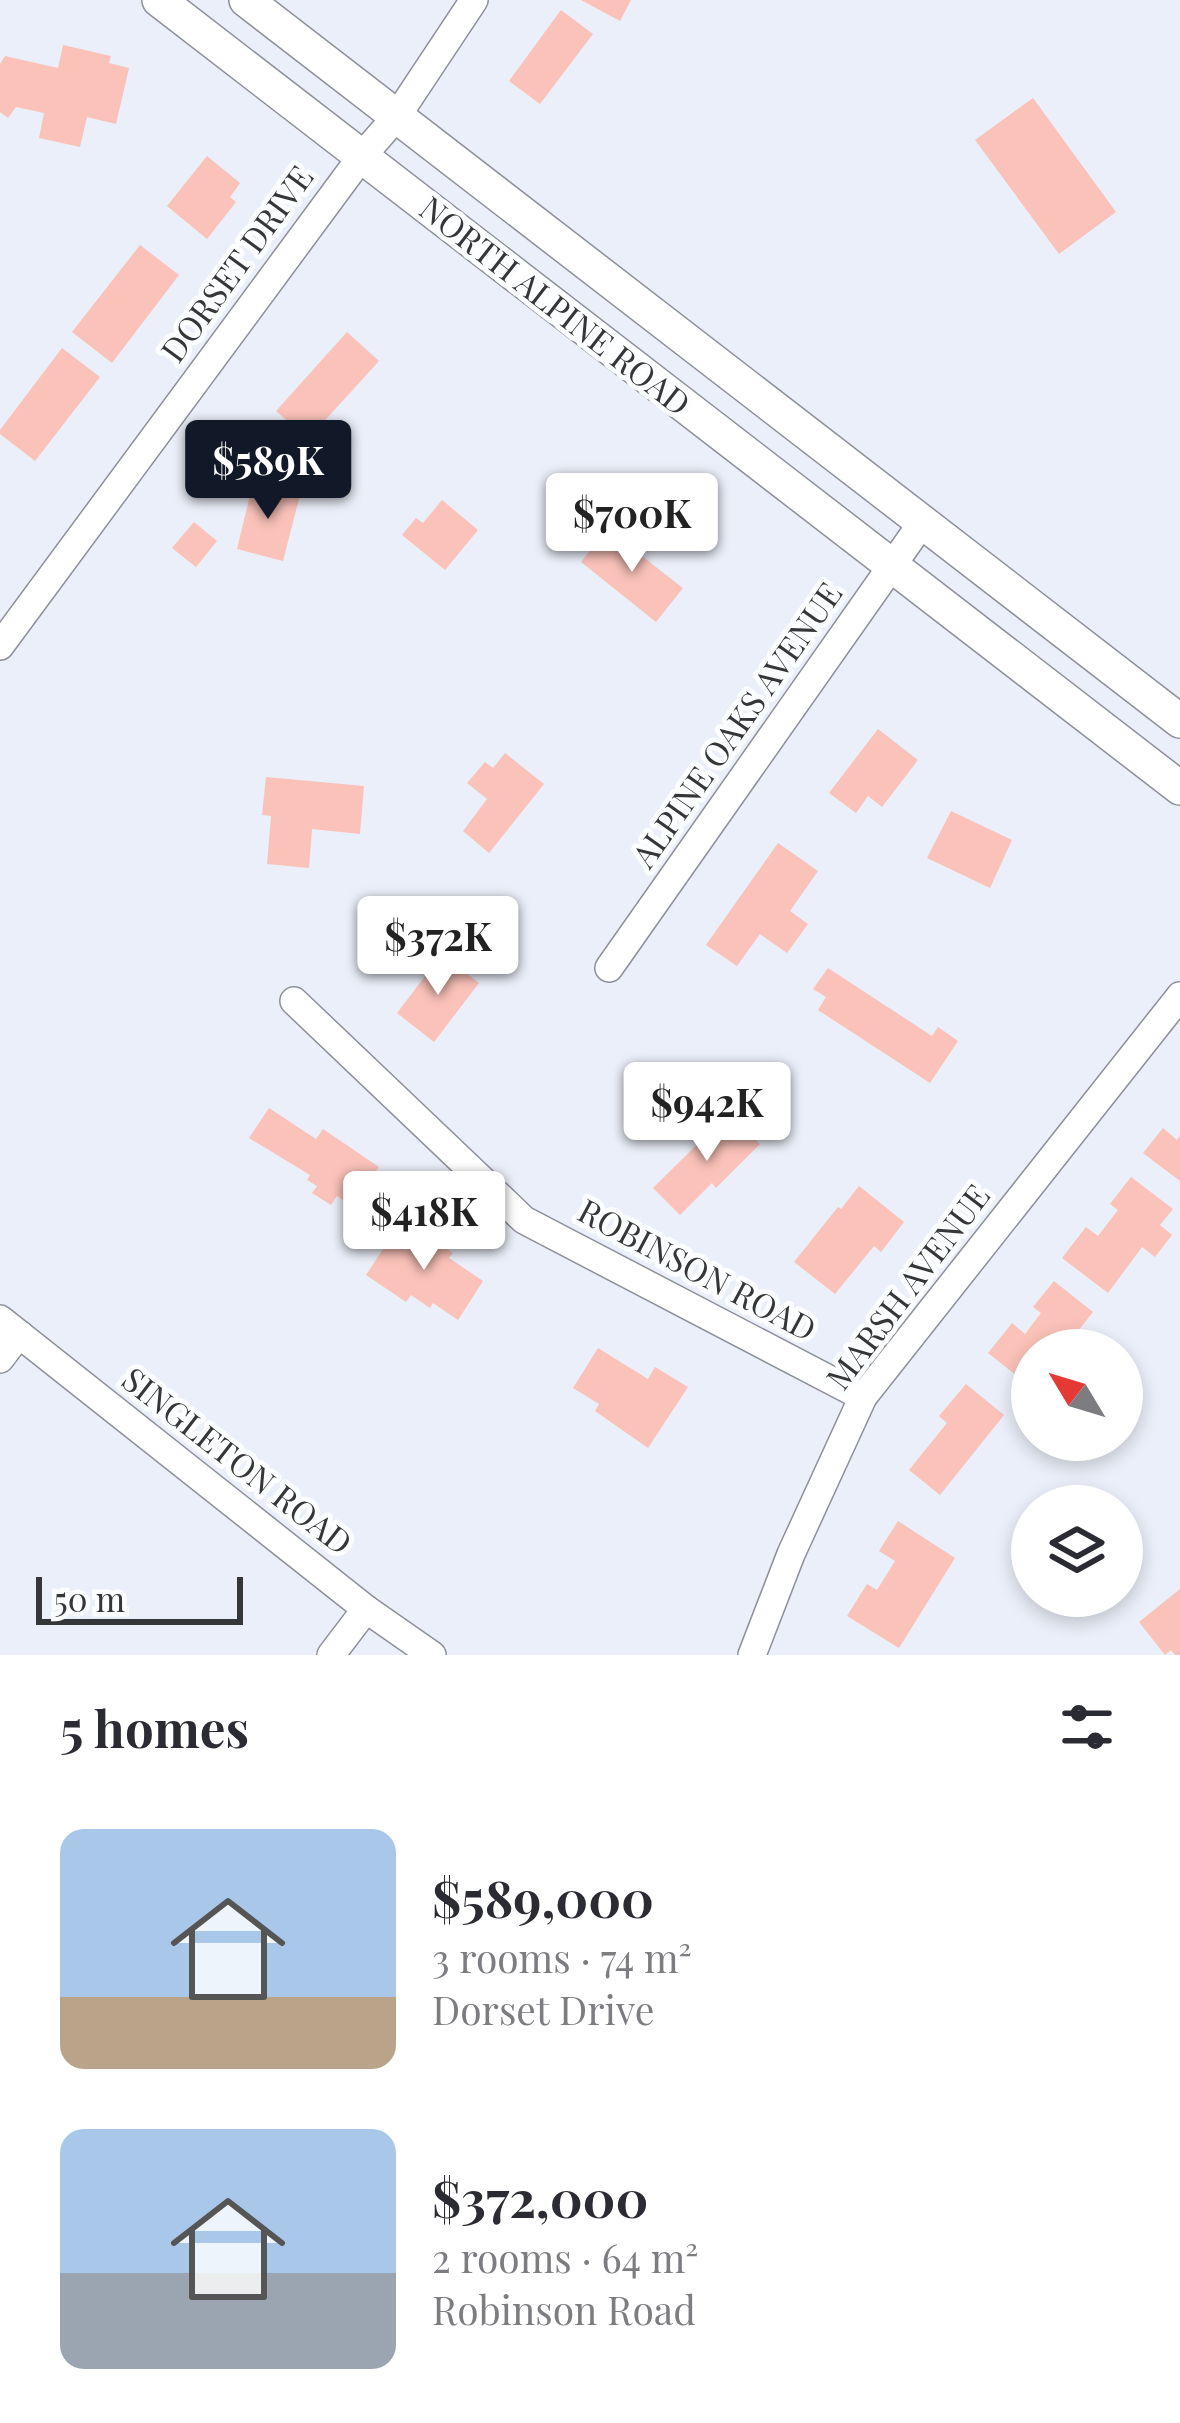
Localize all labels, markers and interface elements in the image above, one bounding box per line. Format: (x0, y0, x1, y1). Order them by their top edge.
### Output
street label: DORSET DRIVE (149, 156, 321, 370)
street label: NORTH ALPINE ROAD (412, 185, 701, 424)
pin: $589K (184, 420, 352, 522)
text: $589K (212, 433, 324, 485)
pin: $700K (548, 473, 716, 575)
text: $700K (573, 486, 691, 538)
street label: ALPINE OAKS AVENUE (620, 573, 850, 876)
pin: $372K (354, 896, 522, 998)
text: $372K (384, 909, 492, 961)
pin: $942K (623, 1062, 791, 1164)
text: $942K (651, 1075, 763, 1127)
pin: $418K (340, 1171, 508, 1273)
street label: MARSH AVENUE (815, 1174, 998, 1397)
text: $418K (370, 1184, 478, 1236)
street label: ROBINSON ROAD (571, 1187, 824, 1349)
north arrow (1011, 1329, 1143, 1461)
map controls (1011, 1329, 1143, 1617)
street label: SINGLETON ROAD (114, 1356, 362, 1563)
button: layers (1011, 1485, 1143, 1617)
scale bar (36, 1571, 243, 1624)
text: 50 m (54, 1576, 125, 1620)
text: 5 homes (60, 1693, 249, 1761)
icon: filters (1054, 1694, 1120, 1760)
text: $589,000 (432, 1863, 654, 1931)
icon: home (156, 1877, 300, 2021)
text: 3 rooms · 74 m² (432, 1931, 692, 1983)
text: Dorset Drive (432, 1983, 654, 2035)
text: $372,000 (432, 2163, 648, 2231)
icon: home (156, 2177, 300, 2321)
text: 2 rooms · 64 m² (432, 2231, 698, 2283)
text: Robinson Road (432, 2283, 696, 2335)

